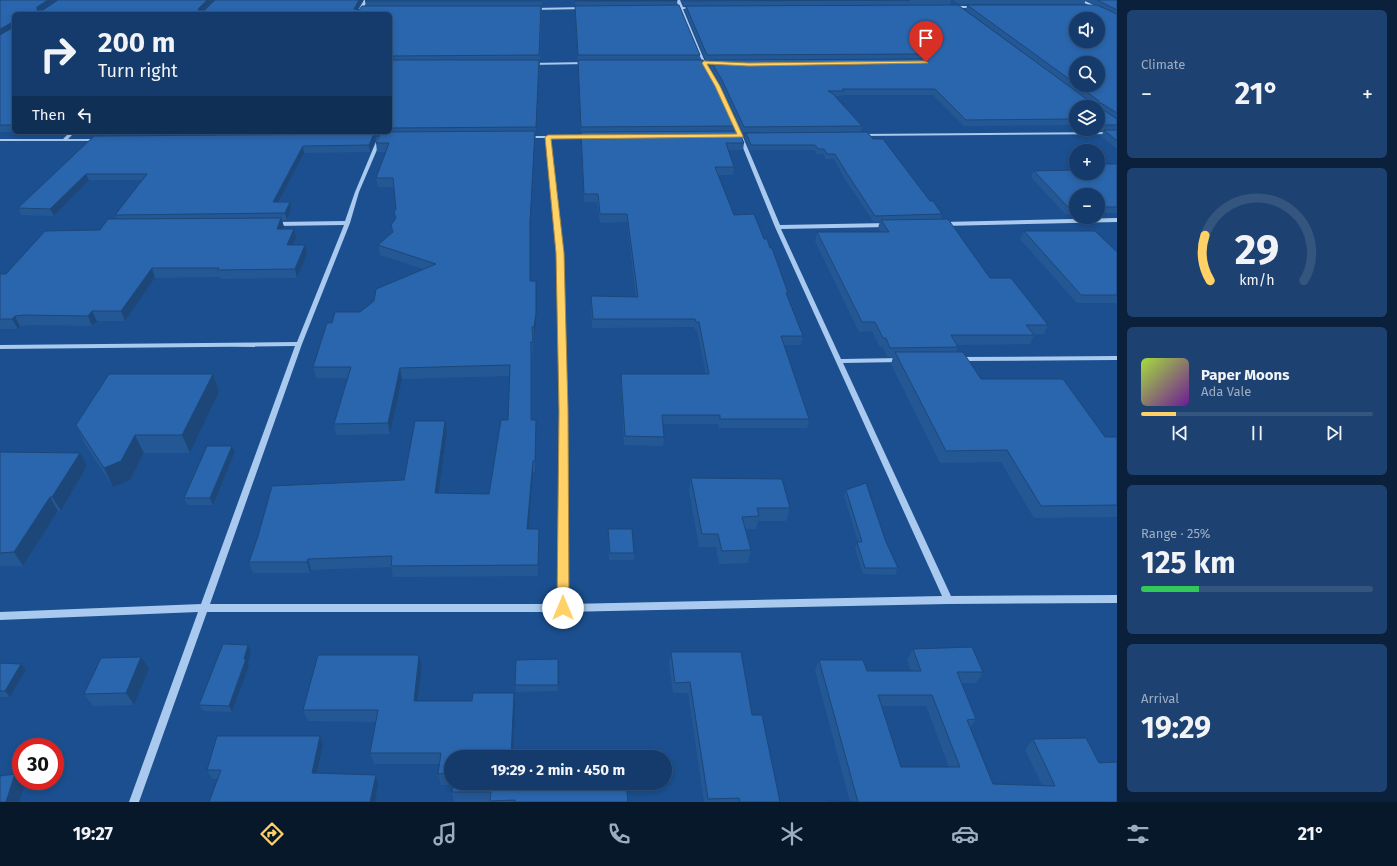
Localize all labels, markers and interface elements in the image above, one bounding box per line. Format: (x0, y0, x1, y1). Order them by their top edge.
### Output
map controls (1069, 12, 1105, 224)
button: sound (1069, 12, 1105, 48)
pin (909, 21, 943, 62)
text: 200 m (98, 26, 176, 59)
icon: arrive (915, 27, 937, 49)
icon: right (32, 28, 84, 80)
button: search (1069, 56, 1105, 92)
text: Climate (1141, 57, 1185, 72)
text: Turn right (98, 60, 178, 82)
text: 21° (1235, 76, 1279, 112)
text: − (1141, 81, 1152, 108)
text: + (1362, 81, 1373, 108)
button: layers (1069, 100, 1105, 136)
icon: left (74, 104, 96, 126)
text: Then (32, 106, 66, 124)
button: + (1069, 144, 1105, 180)
button: − (1069, 188, 1105, 224)
text: 29 (1235, 224, 1279, 274)
text: km/h (1239, 271, 1275, 288)
text: Paper Moons (1201, 366, 1289, 384)
text: Ada Vale (1201, 384, 1251, 399)
icon: previous (1169, 422, 1191, 444)
icon: pause (1246, 422, 1268, 444)
icon: next (1323, 422, 1345, 444)
text: Range · 25% (1141, 526, 1211, 541)
text: 125 km (1141, 545, 1236, 581)
position arrow (542, 587, 584, 629)
text: Arrival (1141, 691, 1179, 706)
text: 19:29 (1141, 710, 1211, 746)
speed limit sign: 30 (12, 738, 64, 790)
text: 19:29 · 2 min · 450 m (491, 761, 625, 779)
icon: directions (258, 820, 286, 848)
icon: music (431, 820, 459, 848)
icon: phone (605, 820, 633, 848)
icon: climate (778, 820, 806, 848)
icon: car (951, 820, 979, 848)
icon: filters (1124, 820, 1152, 848)
text: 19:27 (73, 823, 113, 845)
text: 21° (1298, 823, 1324, 845)

